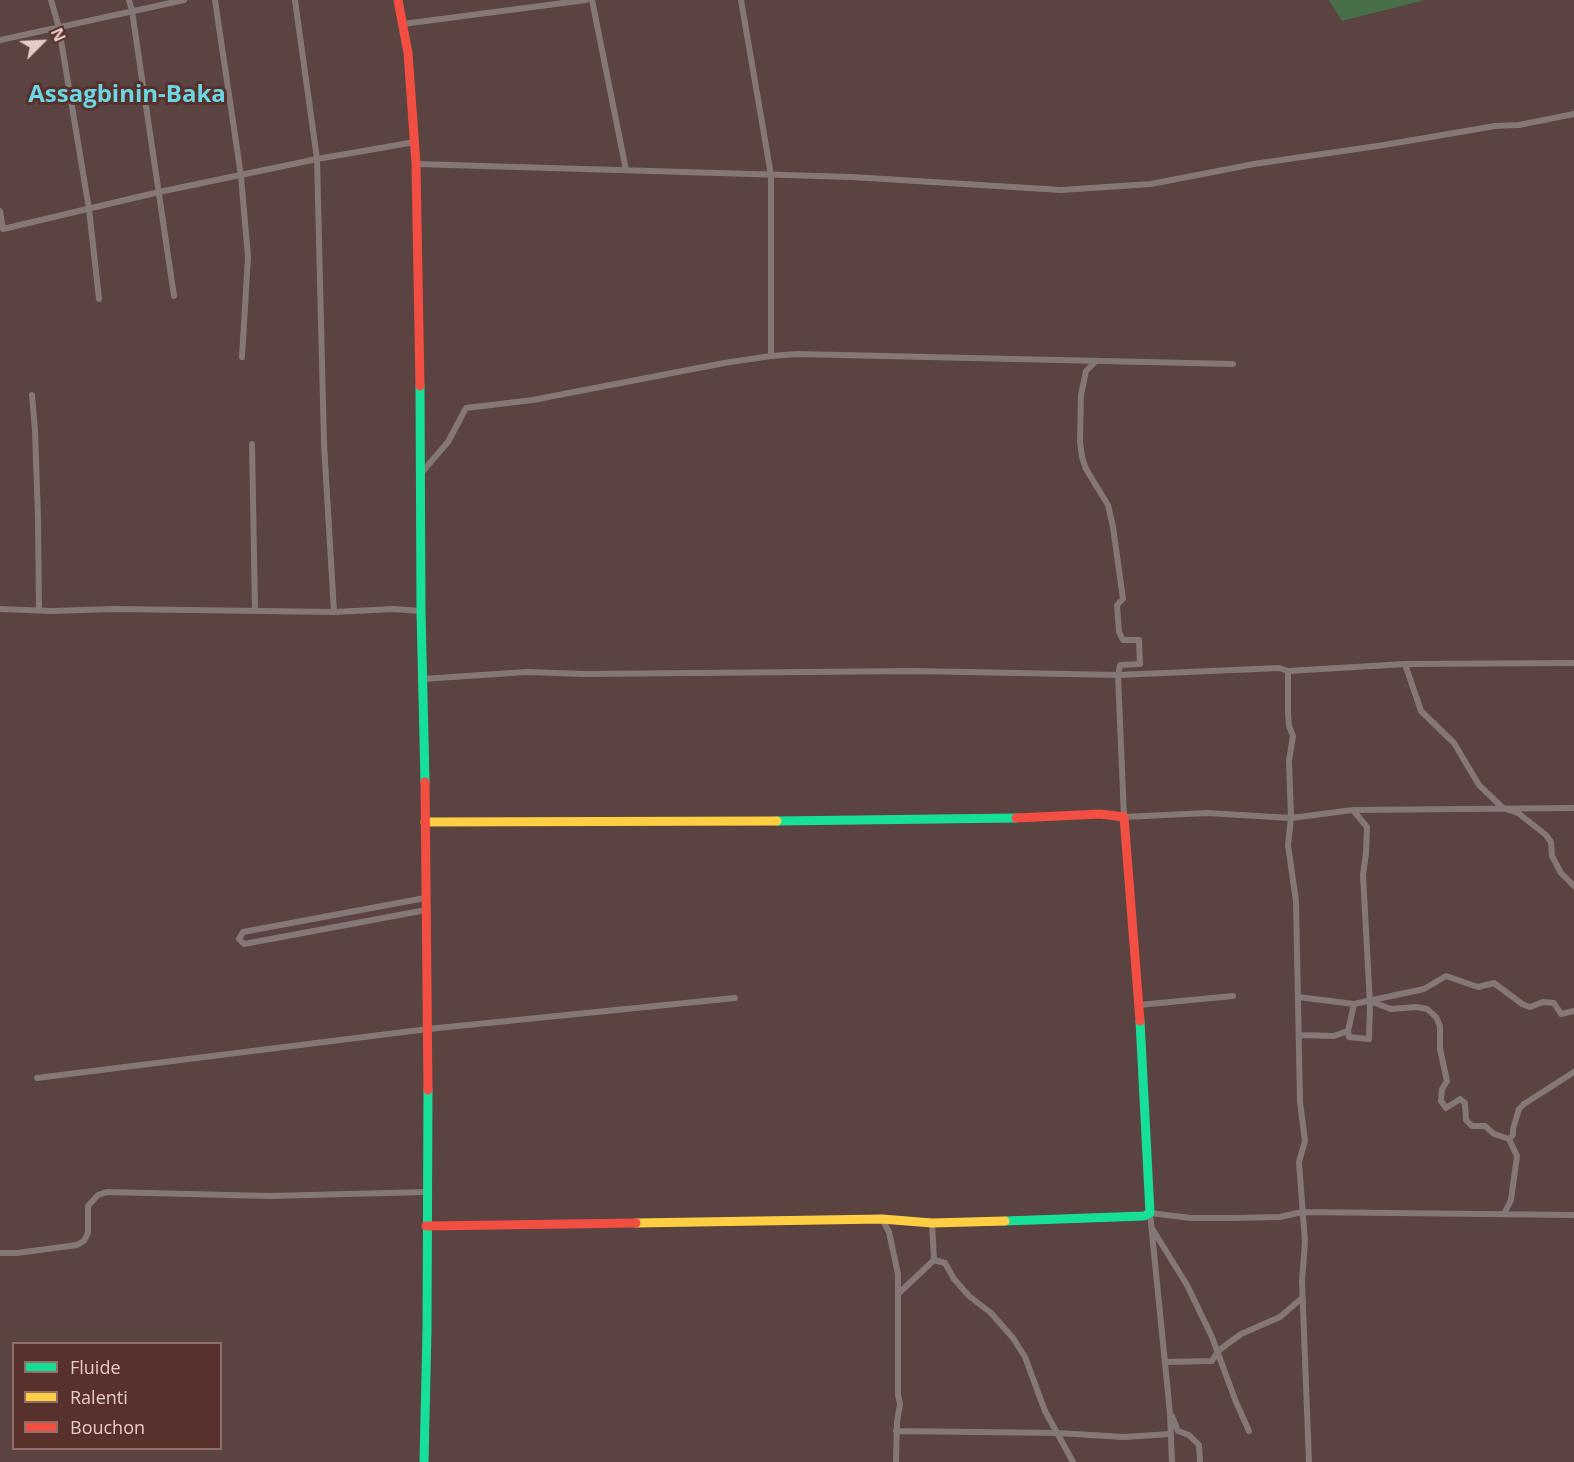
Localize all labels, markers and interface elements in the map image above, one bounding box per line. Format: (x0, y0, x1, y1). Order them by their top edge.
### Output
north arrow (12, 12, 72, 72)
text: N (46, 24, 71, 45)
district label: Assagbinin-Baka (28, 81, 226, 109)
legend (12, 1342, 222, 1450)
text: Fluide (70, 1355, 121, 1379)
text: Ralenti (70, 1385, 128, 1409)
text: Bouchon (70, 1415, 145, 1439)

